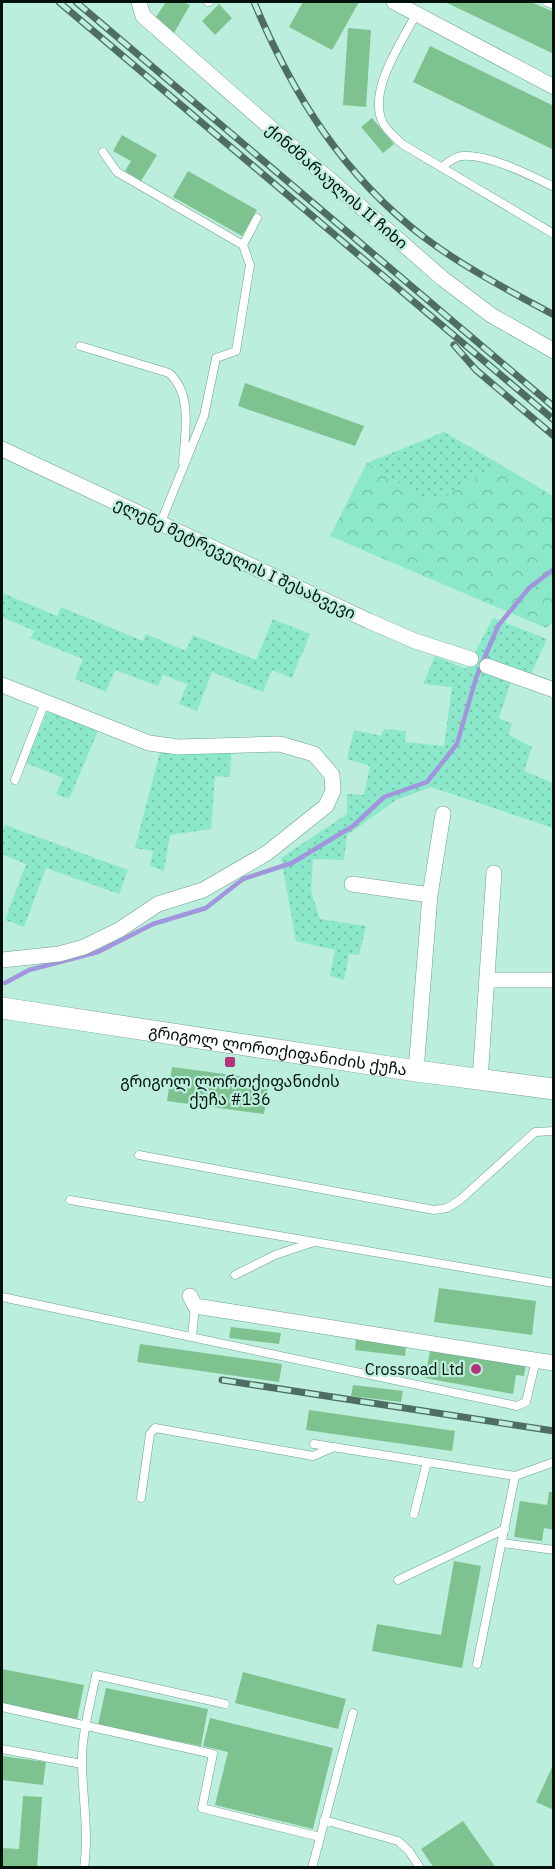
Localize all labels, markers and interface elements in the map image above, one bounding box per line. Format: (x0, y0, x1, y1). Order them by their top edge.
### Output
street label: ქინძმარაულის II ჩიხი (261, 119, 412, 254)
street label: ელენე მეტრეველის I შესახვევი (111, 493, 359, 624)
street label: გრიგოლ ლორთქიფანიძის ქუჩა (147, 1020, 408, 1079)
marker: გრიგოლ ლორთქიფანიძის ქუჩა #136 (223, 1055, 237, 1069)
place label: გრიგოლ ლორთქიფანიძის ქუჩა #136 (120, 1071, 340, 1109)
place label: Crossroad Ltd (365, 1359, 464, 1379)
marker: Crossroad Ltd (469, 1362, 483, 1376)

